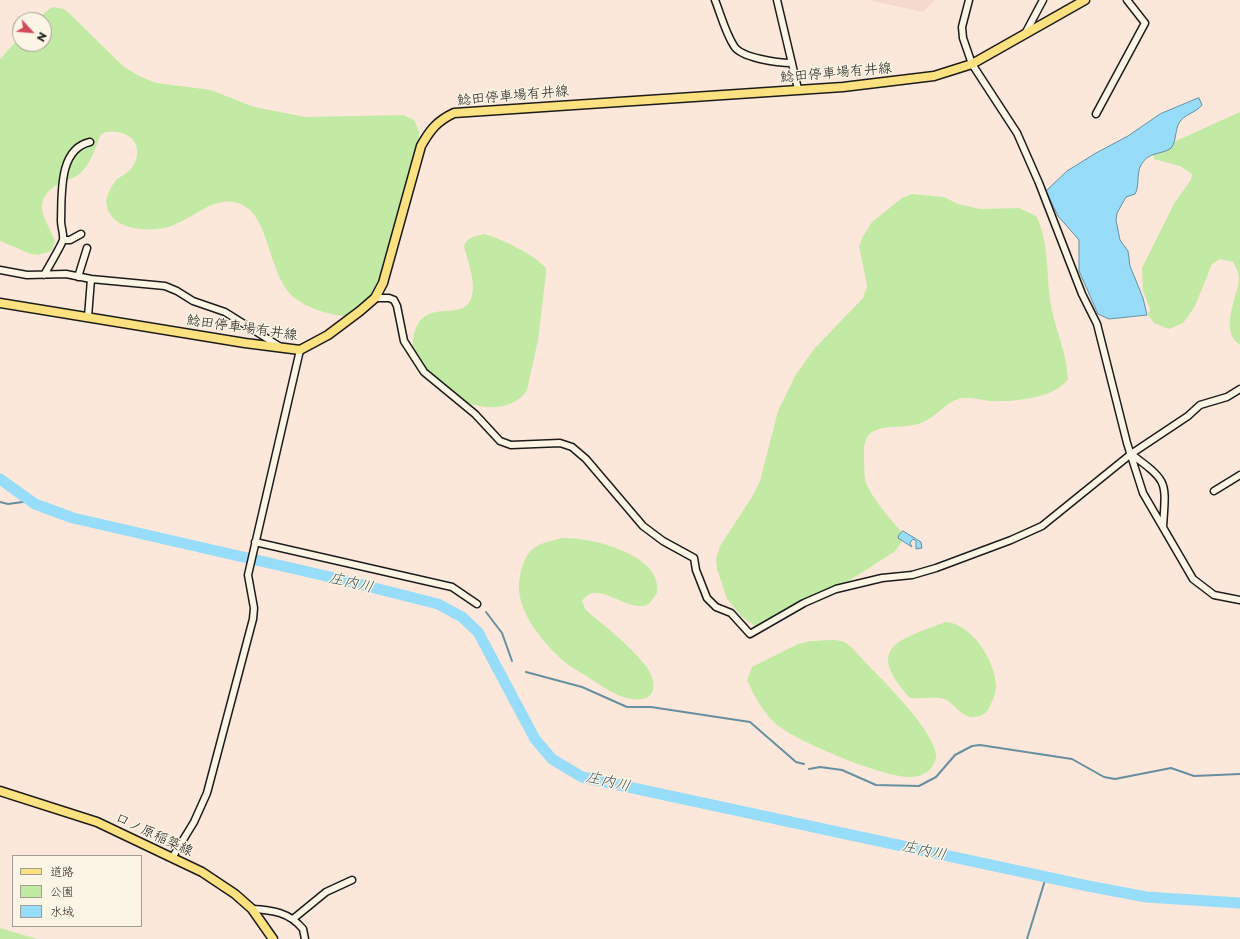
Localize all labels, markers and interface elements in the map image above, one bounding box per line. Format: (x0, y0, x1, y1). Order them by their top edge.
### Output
north arrow (12, 12, 52, 52)
text: N (33, 29, 52, 45)
street label: 鯰田停車場有井線 (779, 60, 893, 86)
street label: 鯰田停車場有井線 (456, 83, 570, 109)
street label: 鯰田停車場有井線 (185, 312, 299, 344)
water label: 庄内川 (327, 569, 375, 597)
water label: 庄内川 (584, 768, 632, 796)
street label: 口ノ原稲築線 (112, 810, 196, 860)
water label: 庄内川 (900, 838, 948, 864)
legend (12, 855, 142, 927)
text: 道路 (50, 862, 74, 880)
text: 公園 (50, 882, 74, 900)
text: 水域 (50, 902, 74, 920)

